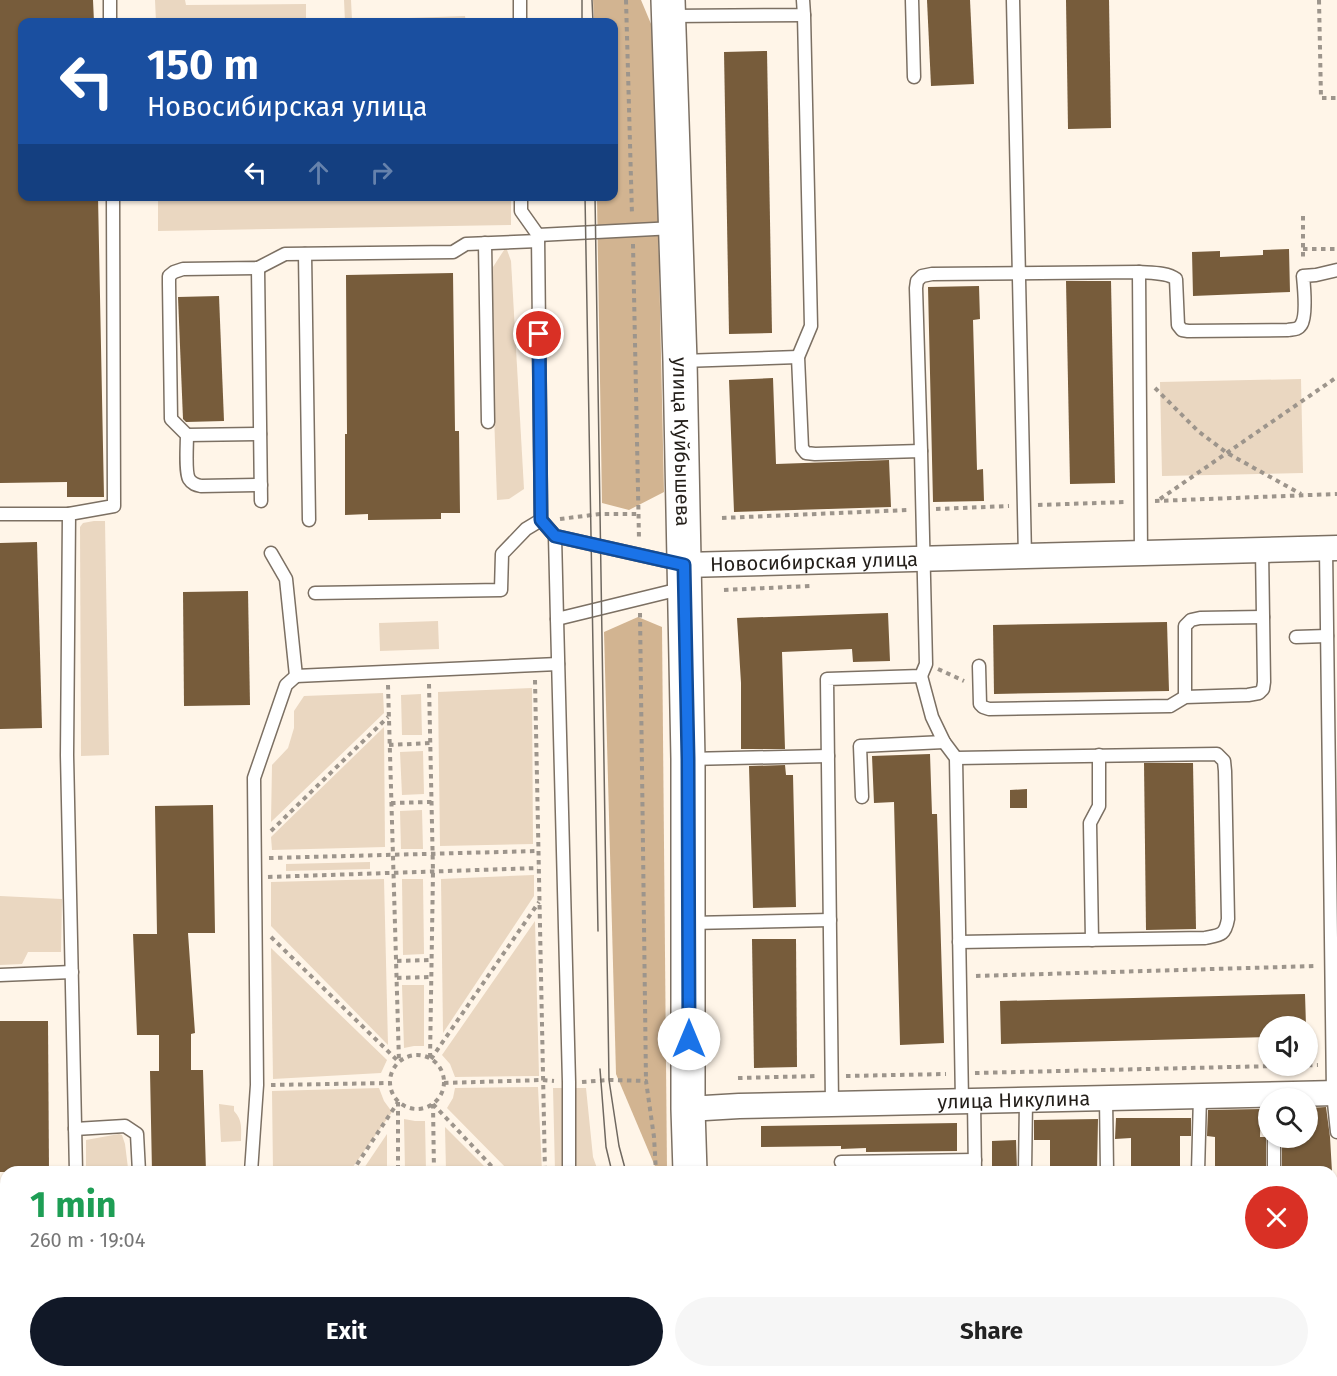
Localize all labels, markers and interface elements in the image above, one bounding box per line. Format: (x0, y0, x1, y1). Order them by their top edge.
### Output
text: 150 m (147, 40, 259, 90)
icon: left (48, 42, 126, 120)
text: Новосибирская улица (147, 91, 427, 123)
icon: left (239, 156, 272, 189)
icon: ahead (302, 156, 335, 189)
icon: right (365, 156, 398, 189)
pin (513, 308, 564, 359)
icon: arrive (522, 317, 555, 350)
street label: улица Куйбышева (668, 357, 695, 527)
street label: Новосибирская улица (710, 547, 918, 576)
position arrow (657, 1007, 721, 1071)
map controls (1258, 1016, 1318, 1148)
button: sound (1258, 1016, 1318, 1076)
street label: улица Никулина (937, 1086, 1091, 1114)
button: search (1258, 1088, 1318, 1148)
text: 1 min (30, 1183, 117, 1227)
button: close (1245, 1186, 1308, 1249)
text: 260 m · 19:04 (30, 1228, 145, 1252)
button: Exit (30, 1297, 663, 1366)
button: Share (675, 1297, 1308, 1366)

